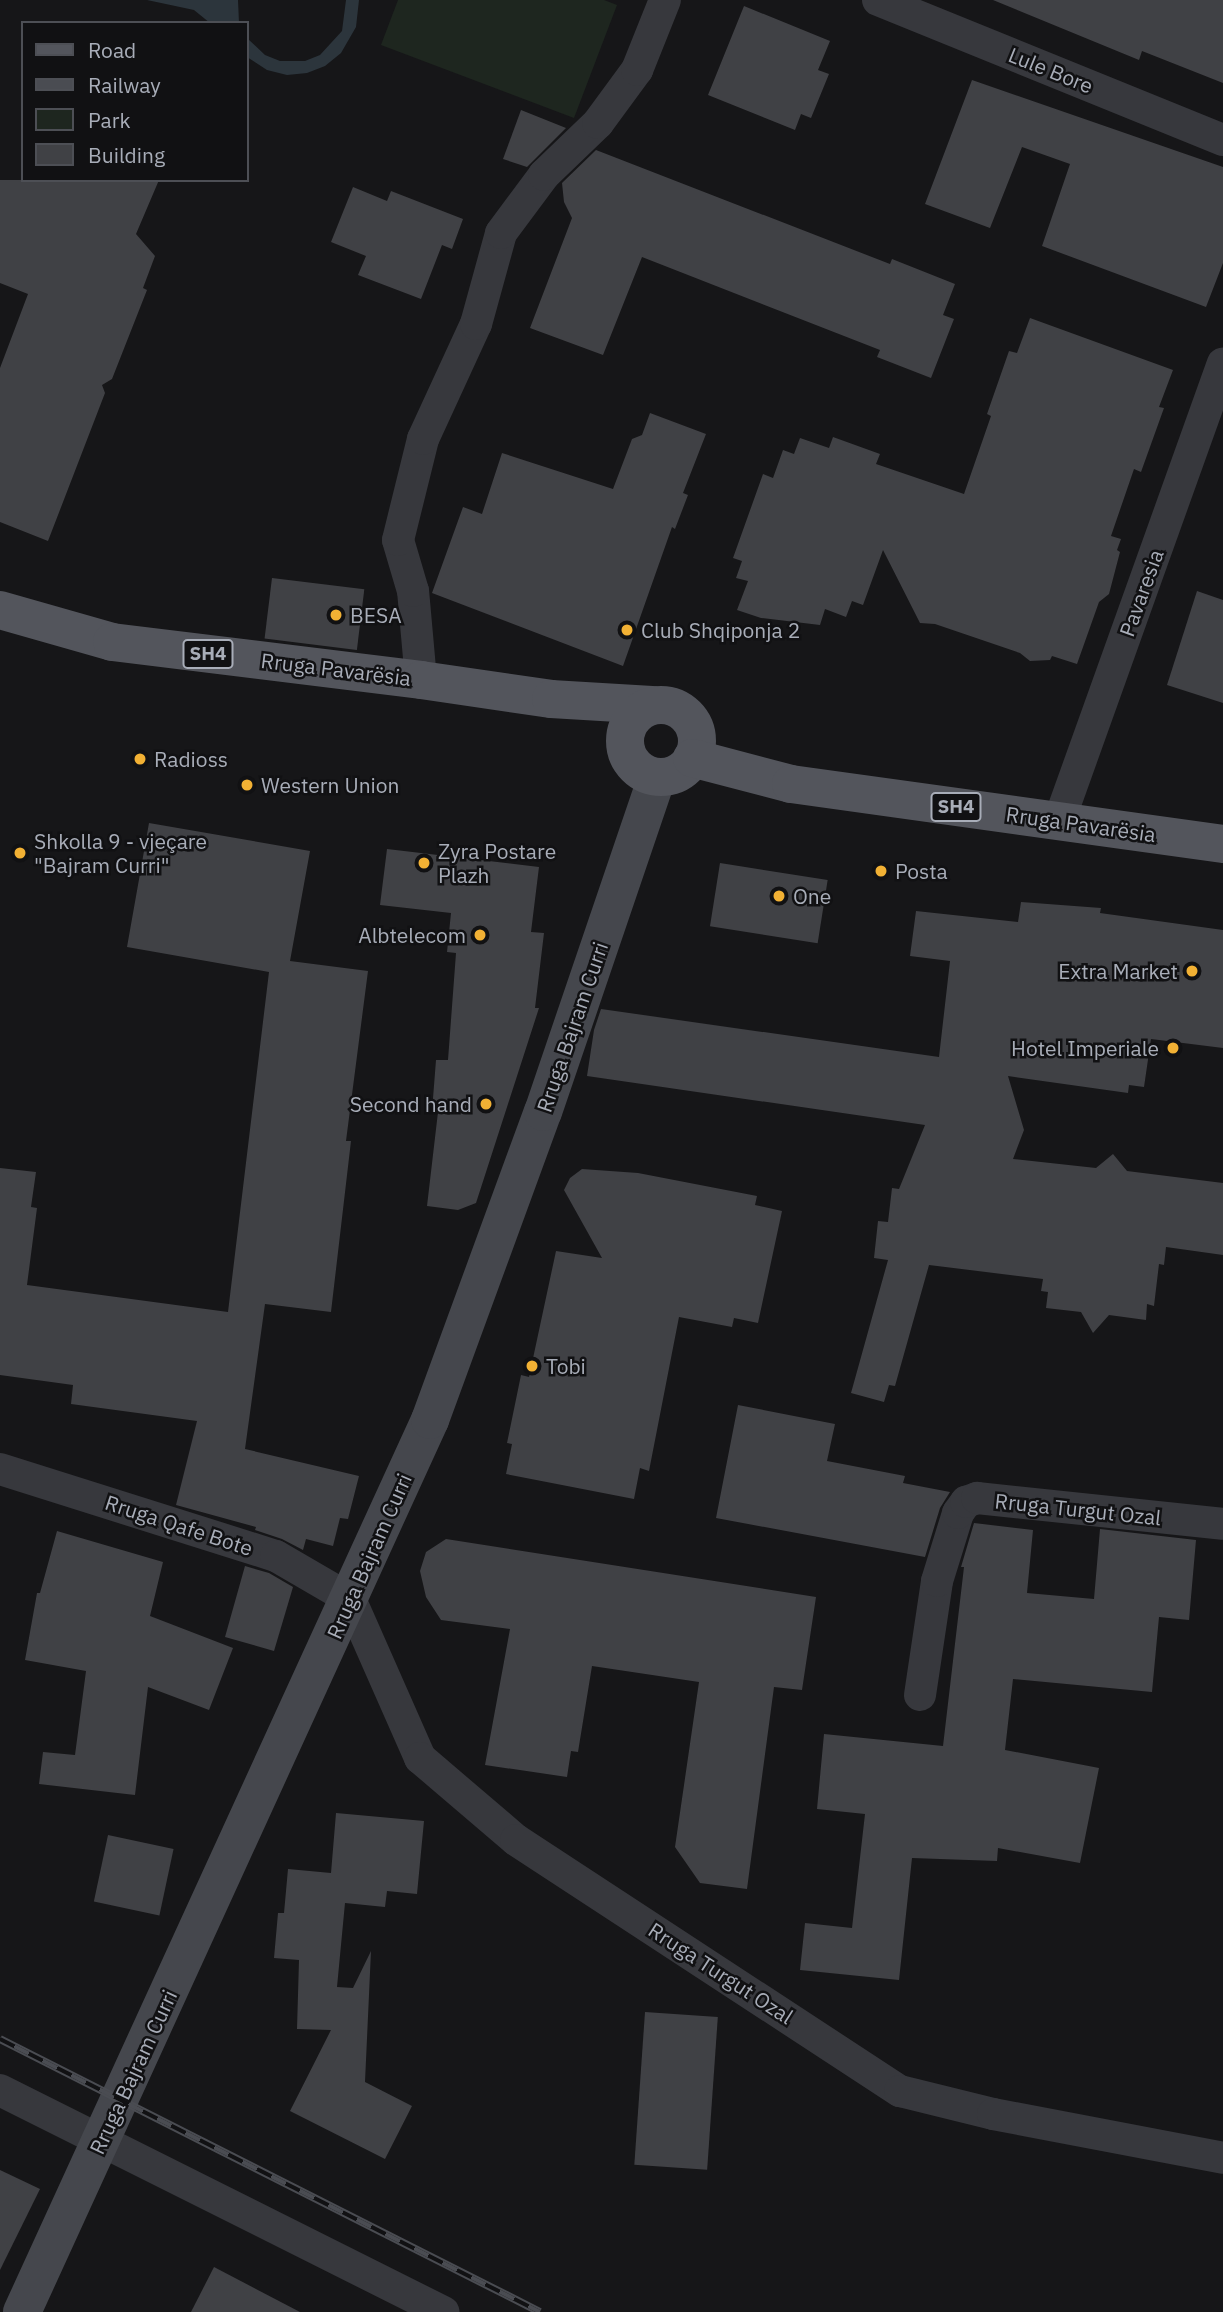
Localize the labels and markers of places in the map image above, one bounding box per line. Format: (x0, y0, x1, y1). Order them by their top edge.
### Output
place label: BESA (350, 602, 402, 628)
marker: BESA (328, 607, 344, 623)
place label: Club Shqiponja 2 (641, 617, 800, 643)
marker: Club Shqiponja 2 (619, 622, 635, 638)
place label: Radioss (154, 746, 228, 772)
marker: Radioss (132, 751, 148, 767)
place label: Western Union (261, 772, 400, 798)
marker: Western Union (239, 777, 255, 793)
place label: Shkolla 9 - vjeçare "Bajram Curri" (34, 828, 207, 878)
place label: Zyra Postare Plazh (438, 838, 556, 888)
marker: Shkolla 9 - vjeçare "Bajram Curri" (12, 845, 28, 861)
marker: Zyra Postare Plazh (416, 855, 432, 871)
place label: Posta (895, 858, 948, 884)
marker: Posta (873, 863, 889, 879)
place label: One (793, 883, 831, 909)
marker: One (771, 888, 787, 904)
place label: Albtelecom (358, 922, 466, 948)
marker: Albtelecom (472, 927, 488, 943)
place label: Extra Market (1058, 958, 1178, 984)
marker: Extra Market (1184, 963, 1200, 979)
place label: Hotel Imperiale (1011, 1035, 1159, 1061)
marker: Hotel Imperiale (1165, 1040, 1181, 1056)
place label: Second hand (350, 1091, 472, 1117)
marker: Second hand (478, 1096, 494, 1112)
place label: Tobi (546, 1353, 586, 1379)
marker: Tobi (524, 1358, 540, 1374)

